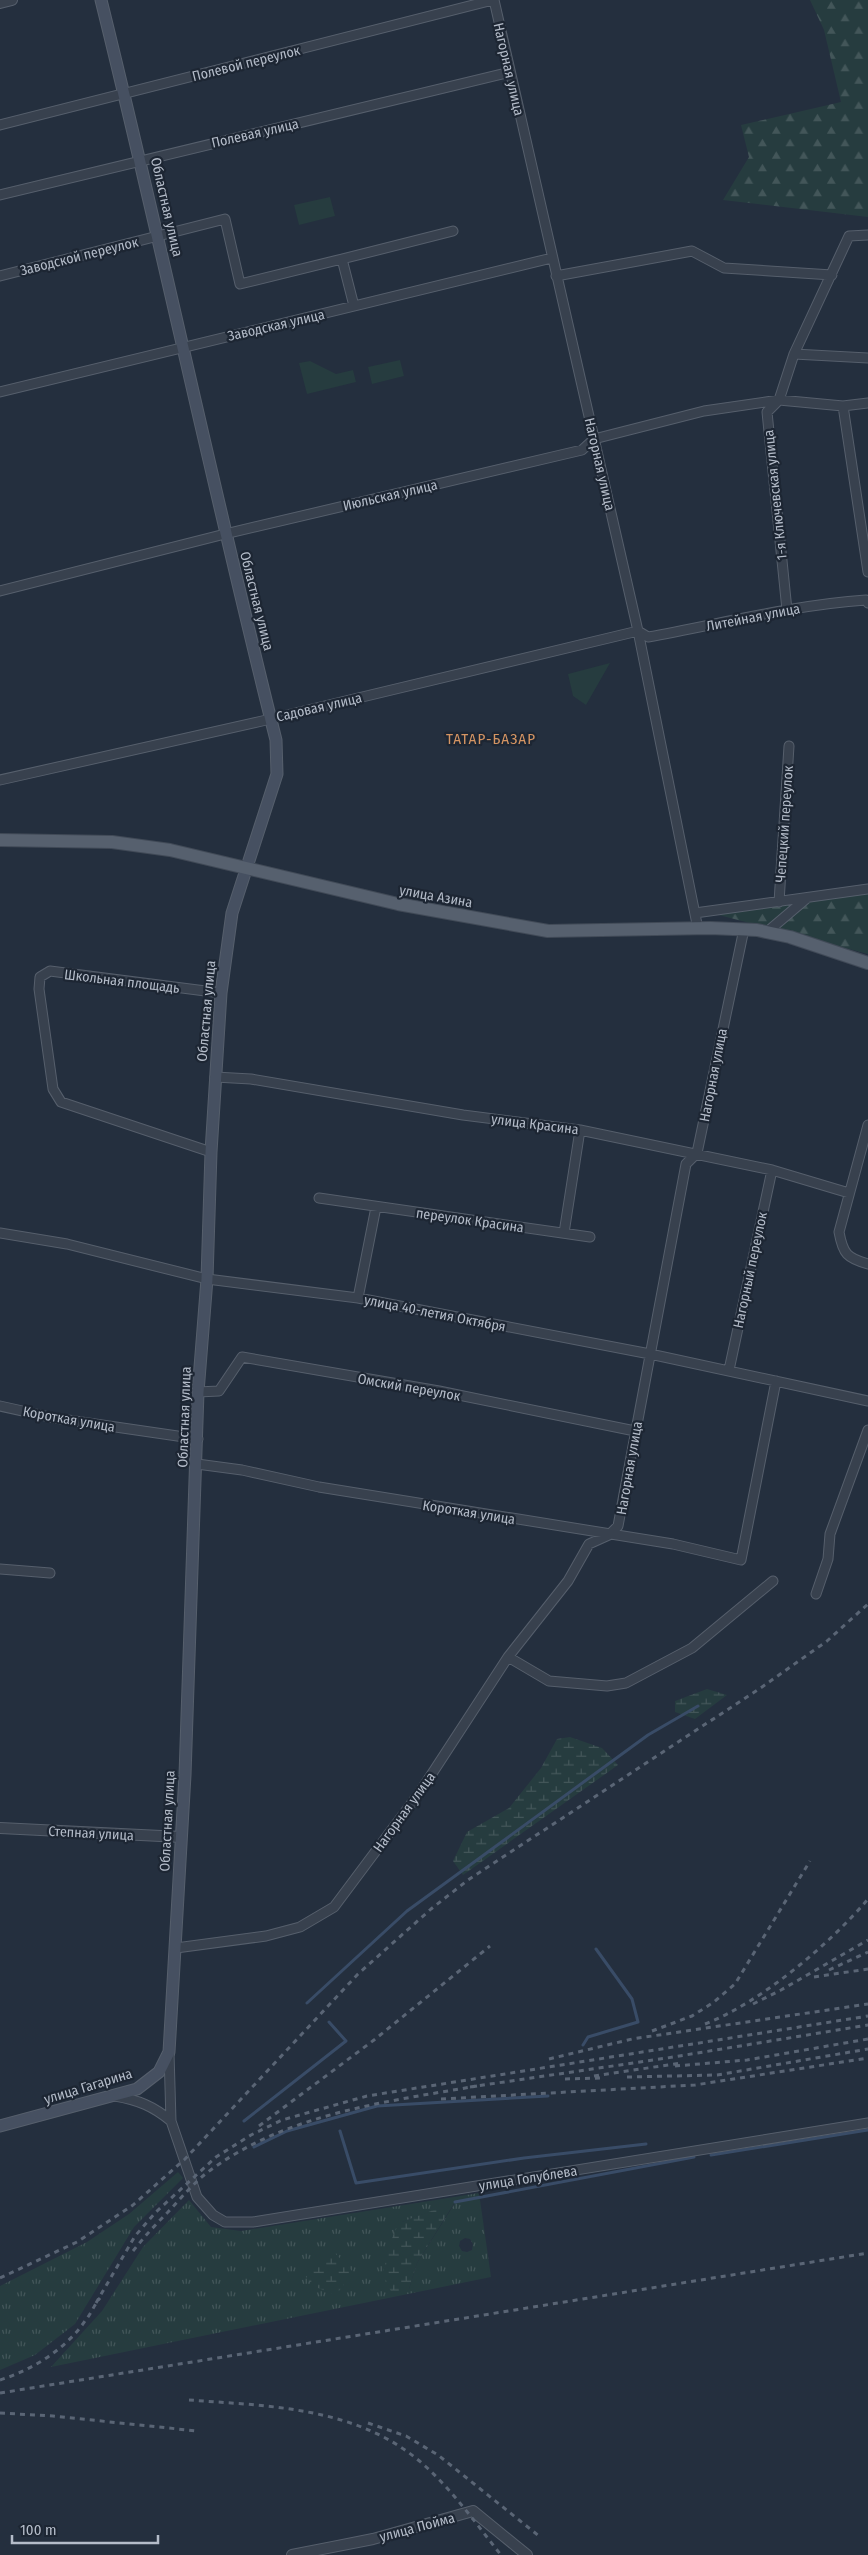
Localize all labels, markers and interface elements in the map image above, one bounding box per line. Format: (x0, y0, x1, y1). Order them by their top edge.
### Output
street label: Нагорная улица (490, 21, 527, 117)
street label: Полевой переулок (190, 42, 302, 85)
street label: Полевая улица (210, 115, 300, 152)
street label: Областная улица (147, 156, 186, 258)
street label: Заводской переулок (18, 233, 140, 279)
street label: Заводская улица (226, 306, 327, 345)
street label: Нагорная улица (581, 416, 618, 512)
street label: 1-я Ключевская улица (760, 429, 791, 561)
street label: Июльская улица (341, 476, 439, 515)
street label: Областная улица (236, 550, 277, 652)
street label: Литейная улица (705, 600, 802, 635)
street label: Садовая улица (275, 689, 364, 726)
district label: ТАТАР-БАЗАР (446, 730, 536, 748)
street label: Чепецкий переулок (772, 765, 797, 883)
street label: улица Азина (398, 882, 474, 911)
street label: Областная улица (194, 960, 219, 1062)
street label: Школьная площадь (63, 966, 181, 997)
street label: Нагорная улица (696, 1027, 731, 1123)
street label: улица Красина (490, 1111, 580, 1138)
street label: переулок Красина (415, 1205, 525, 1236)
street label: Нагорный переулок (730, 1210, 771, 1330)
street label: улица 40-летия Октября (363, 1291, 507, 1336)
street label: Областная улица (174, 1366, 195, 1468)
street label: Омский переулок (356, 1370, 462, 1405)
street label: Короткая улица (21, 1403, 116, 1436)
street label: Нагорная улица (613, 1420, 646, 1516)
street label: Короткая улица (421, 1497, 516, 1528)
street label: Нагорная улица (370, 1769, 439, 1856)
street label: Областная улица (156, 1770, 179, 1872)
street label: Степная улица (48, 1823, 134, 1844)
street label: улица Гагарина (42, 2065, 134, 2108)
street label: улица Голублева (478, 2162, 578, 2195)
street label: улица Пойма (378, 2509, 457, 2546)
scale bar (12, 2512, 159, 2544)
text: 100 m (20, 2521, 57, 2539)

